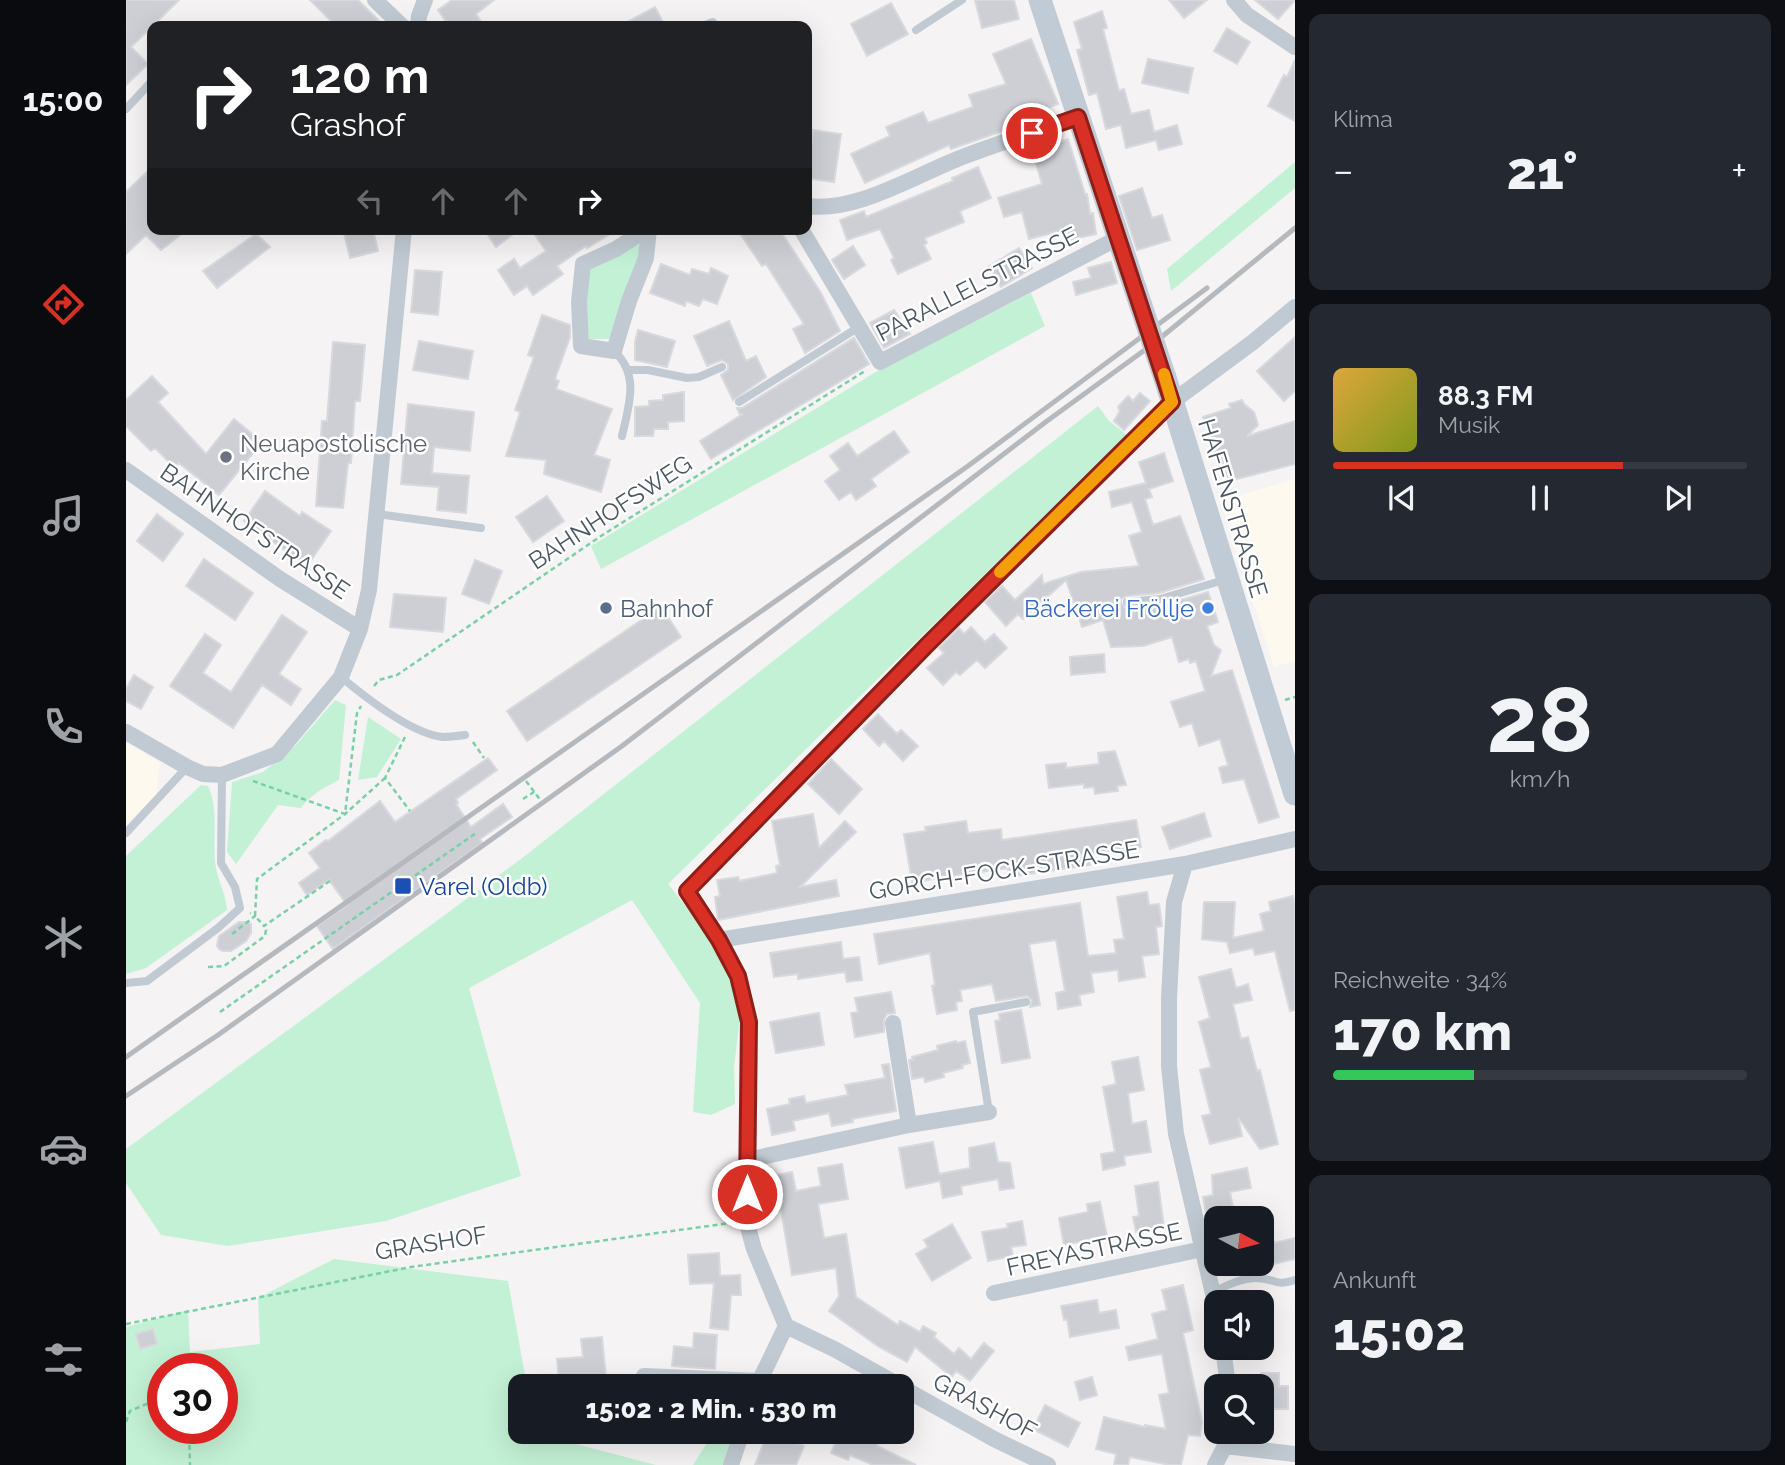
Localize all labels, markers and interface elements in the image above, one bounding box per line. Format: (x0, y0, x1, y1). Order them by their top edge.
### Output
text: 120 m (290, 47, 429, 104)
icon: right (175, 49, 266, 140)
text: 15:00 (23, 81, 103, 118)
pin (1002, 103, 1062, 163)
text: Klima (1333, 105, 1393, 132)
text: Grashof (290, 106, 405, 143)
icon: arrive (1013, 114, 1051, 152)
text: 21° (1507, 140, 1578, 201)
text: − (1333, 148, 1353, 193)
text: + (1731, 148, 1747, 193)
icon: left (351, 182, 389, 220)
icon: ahead (424, 182, 462, 220)
icon: ahead (497, 182, 535, 220)
icon: right (570, 182, 608, 220)
street label: PARALLELSTRASSE (871, 220, 1083, 348)
icon: directions (39, 280, 88, 329)
text: 88.3 FM (1438, 381, 1533, 411)
text: Musik (1438, 411, 1500, 438)
street label: HAFENSTRASSE (1192, 415, 1274, 601)
place label: Neuapostolische Kirche (240, 429, 427, 486)
marker: Neuapostolische Kirche (218, 449, 234, 465)
street label: BAHNHOFSWEG (523, 449, 697, 575)
street label: BAHNHOFSTRASSE (155, 457, 355, 605)
icon: previous (1383, 479, 1421, 517)
icon: pause (1521, 479, 1559, 517)
icon: next (1659, 479, 1697, 517)
icon: music (39, 491, 88, 540)
place label: Bahnhof (620, 594, 714, 623)
place label: Bäckerei Fröllje (1024, 594, 1194, 623)
marker: Bahnhof (598, 600, 614, 616)
marker: Bäckerei Fröllje (1200, 600, 1216, 616)
text: 28 (1487, 666, 1593, 773)
icon: phone (39, 702, 88, 751)
text: km/h (1510, 765, 1570, 792)
street label: GORCH-FOCK-STRASSE (867, 834, 1141, 906)
place label: Varel (Oldb) (419, 872, 547, 901)
marker: Varel (Oldb) (393, 876, 413, 896)
icon: climate (39, 913, 88, 962)
text: Reichweite · 34% (1333, 966, 1507, 993)
text: 170 km (1333, 1001, 1512, 1062)
icon: car (39, 1124, 88, 1173)
position arrow (710, 1157, 784, 1231)
north arrow (1204, 1206, 1274, 1276)
map controls (1204, 1206, 1274, 1444)
street label: FREYASTRASSE (1004, 1216, 1184, 1282)
street label: GRASHOF (373, 1220, 489, 1266)
text: Ankunft (1333, 1266, 1416, 1293)
button: sound (1204, 1290, 1274, 1360)
text: 15:02 (1333, 1301, 1465, 1362)
icon: filters (39, 1335, 88, 1384)
speed limit sign: 30 (147, 1353, 238, 1444)
street label: GRASHOF (928, 1367, 1042, 1445)
button: search (1204, 1374, 1274, 1444)
text: 15:02 · 2 Min. · 530 m (585, 1394, 837, 1424)

